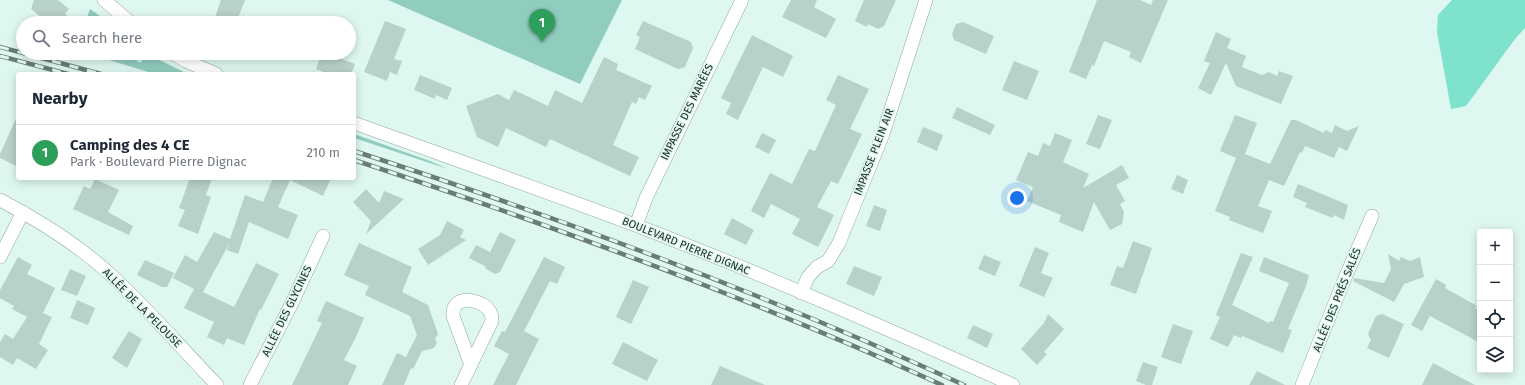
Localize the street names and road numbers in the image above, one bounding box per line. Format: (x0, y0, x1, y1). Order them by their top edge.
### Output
street label: IMPASSE DES MARÉES (657, 61, 716, 162)
street label: IMPASSE PLEIN AIR (851, 106, 897, 197)
street label: BOULEVARD PIERRE DIGNAC (620, 214, 752, 278)
street label: ALLÉE DES PRÉS SALÉS (1309, 246, 1364, 354)
street label: ALLÉE DES GLYCINES (258, 263, 315, 359)
street label: ALLÉE DE LA PELOUSE (100, 265, 185, 350)

